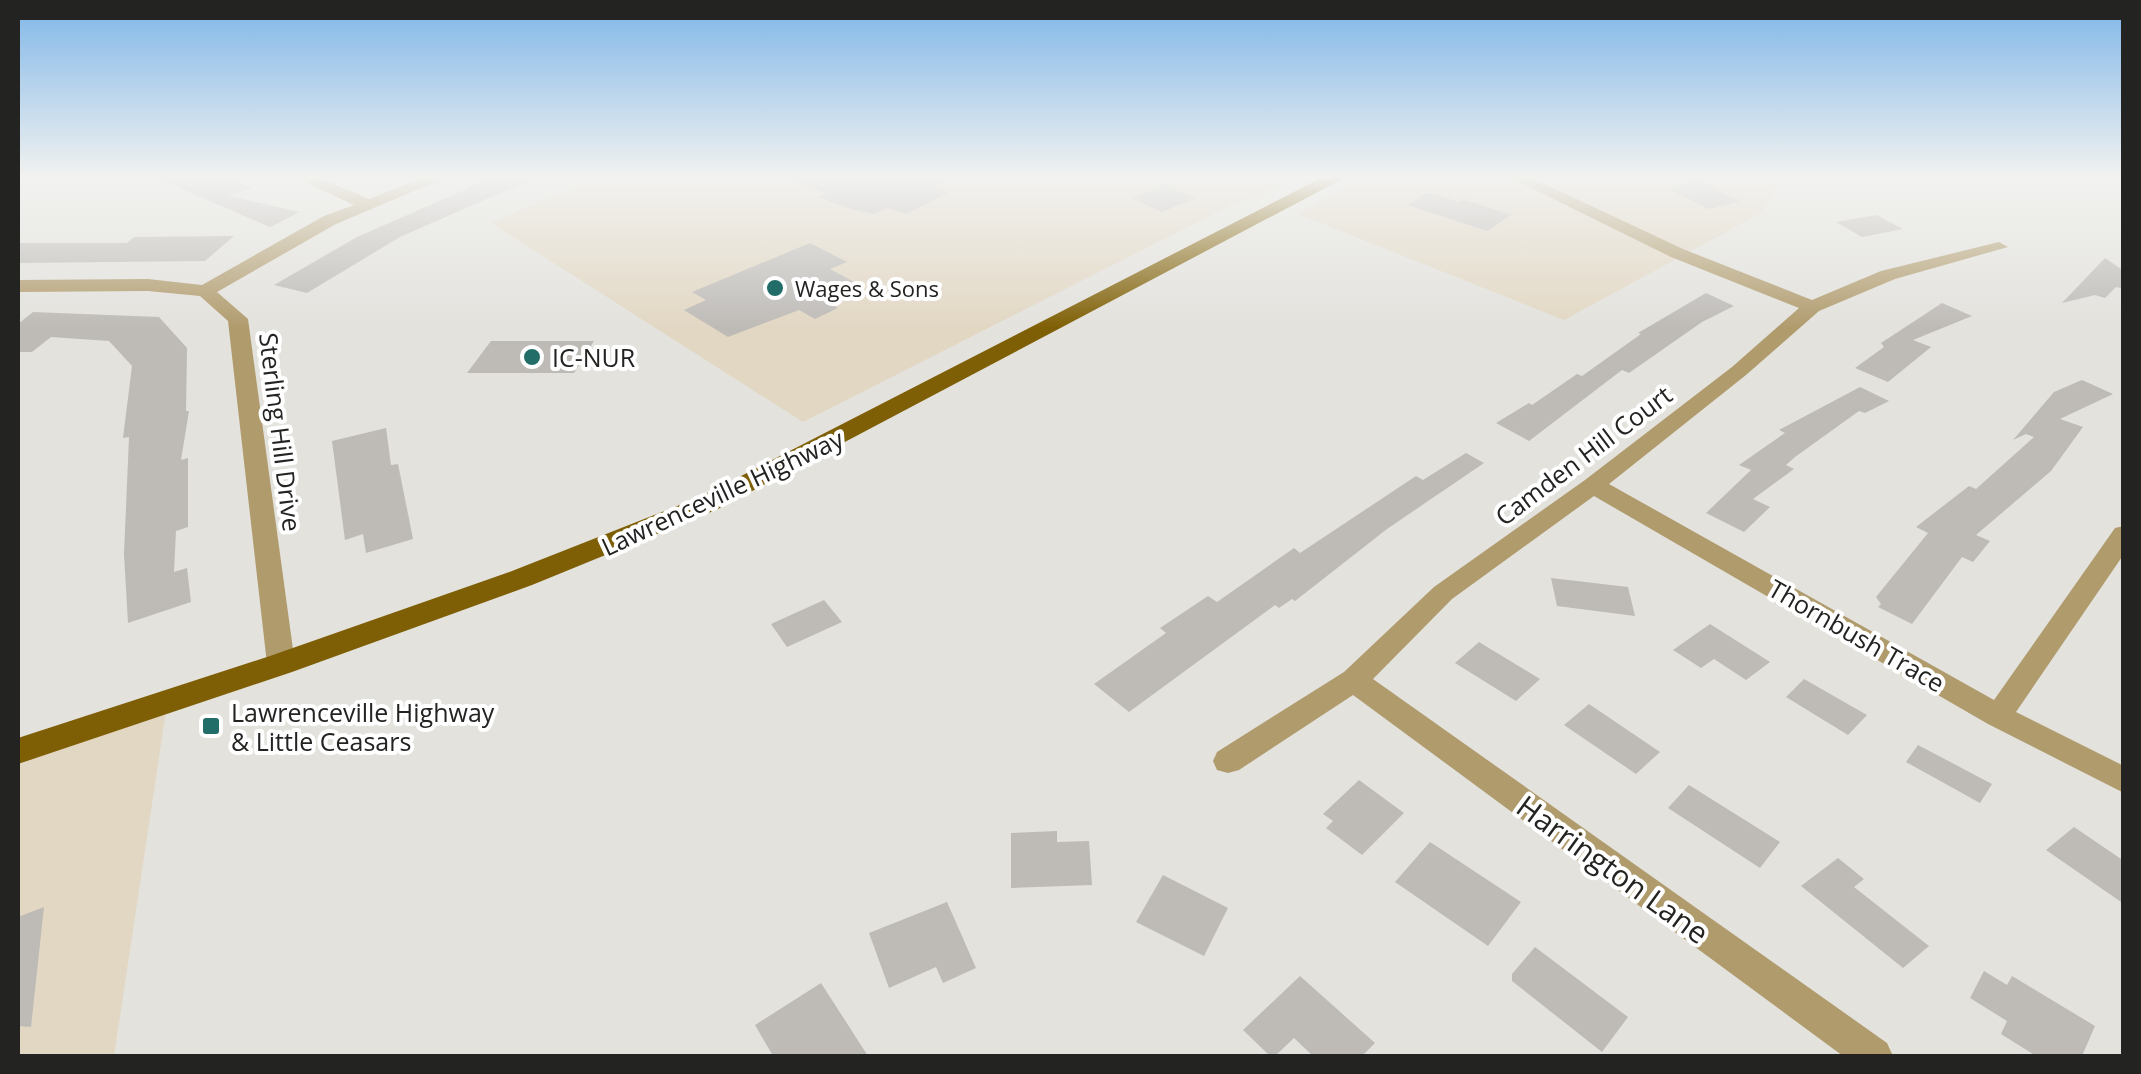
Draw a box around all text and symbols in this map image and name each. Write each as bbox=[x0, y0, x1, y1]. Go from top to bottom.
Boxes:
place label: Wages & Sons bbox=[795, 273, 939, 303]
marker: Wages & Sons bbox=[764, 277, 786, 299]
street label: Sterling Hill Drive bbox=[252, 331, 310, 533]
place label: IC-NUR bbox=[552, 340, 636, 374]
marker: IC-NUR bbox=[521, 346, 543, 368]
street label: Camden Hill Court bbox=[1488, 377, 1678, 533]
street label: Lawrenceville Highway bbox=[595, 421, 849, 563]
street label: Thornbush Trace bbox=[1763, 571, 1951, 699]
place label: Lawrenceville Highway & Little Ceasars bbox=[231, 695, 495, 758]
marker: Lawrenceville Highway & Little Ceasars bbox=[200, 715, 222, 737]
street label: Harrington Lane bbox=[1509, 785, 1717, 953]

